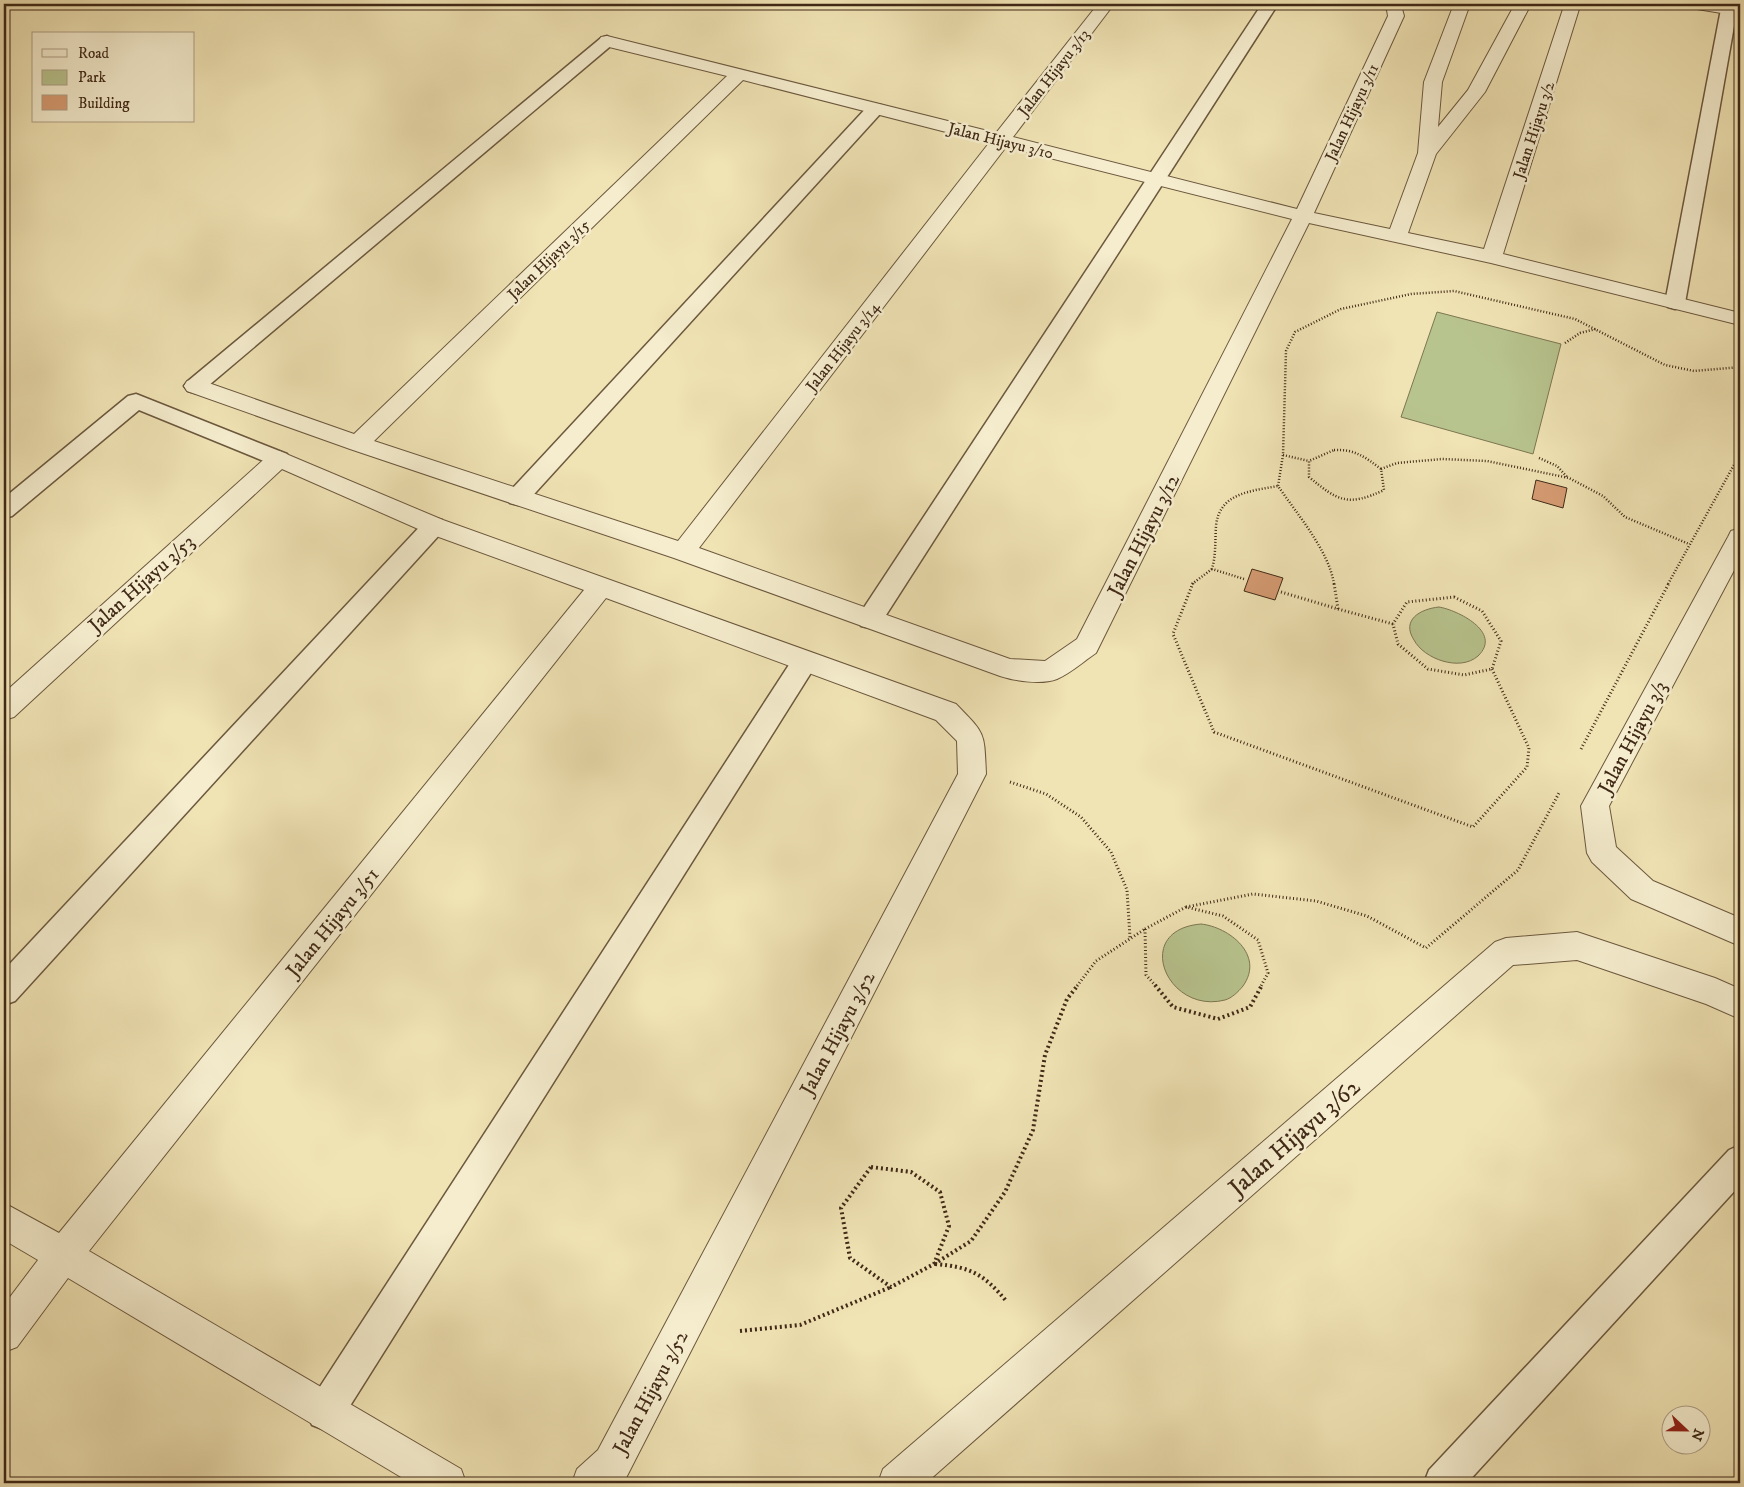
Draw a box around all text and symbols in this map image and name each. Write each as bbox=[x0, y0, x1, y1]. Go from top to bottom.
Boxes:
street label: Jalan Hijayu 3/13 bbox=[1012, 25, 1094, 122]
legend bbox=[32, 32, 195, 122]
text: Road bbox=[78, 44, 110, 63]
street label: Jalan Hijayu 3/11 bbox=[1320, 60, 1383, 166]
text: Park bbox=[78, 68, 107, 87]
street label: Jalan Hijayu 3/2 bbox=[1508, 79, 1559, 183]
text: Building bbox=[78, 94, 130, 113]
street label: Jalan Hijayu 3/10 bbox=[944, 118, 1056, 164]
street label: Jalan Hijayu 3/15 bbox=[502, 215, 594, 306]
street label: Jalan Hijayu 3/14 bbox=[800, 297, 885, 397]
street label: Jalan Hijayu 3/12 bbox=[1102, 470, 1186, 603]
street label: Jalan Hijayu 3/53 bbox=[82, 530, 200, 640]
street label: Jalan Hijayu 3/3 bbox=[1592, 677, 1674, 800]
street label: Jalan Hijayu 3/51 bbox=[280, 863, 385, 984]
street label: Jalan Hijayu 3/52 bbox=[794, 967, 881, 1102]
street label: Jalan Hijayu 3/62 bbox=[1221, 1072, 1367, 1204]
street label: Jalan Hijayu 3/52 bbox=[607, 1326, 694, 1461]
north arrow bbox=[1662, 1404, 1712, 1454]
text: N bbox=[1686, 1426, 1708, 1444]

